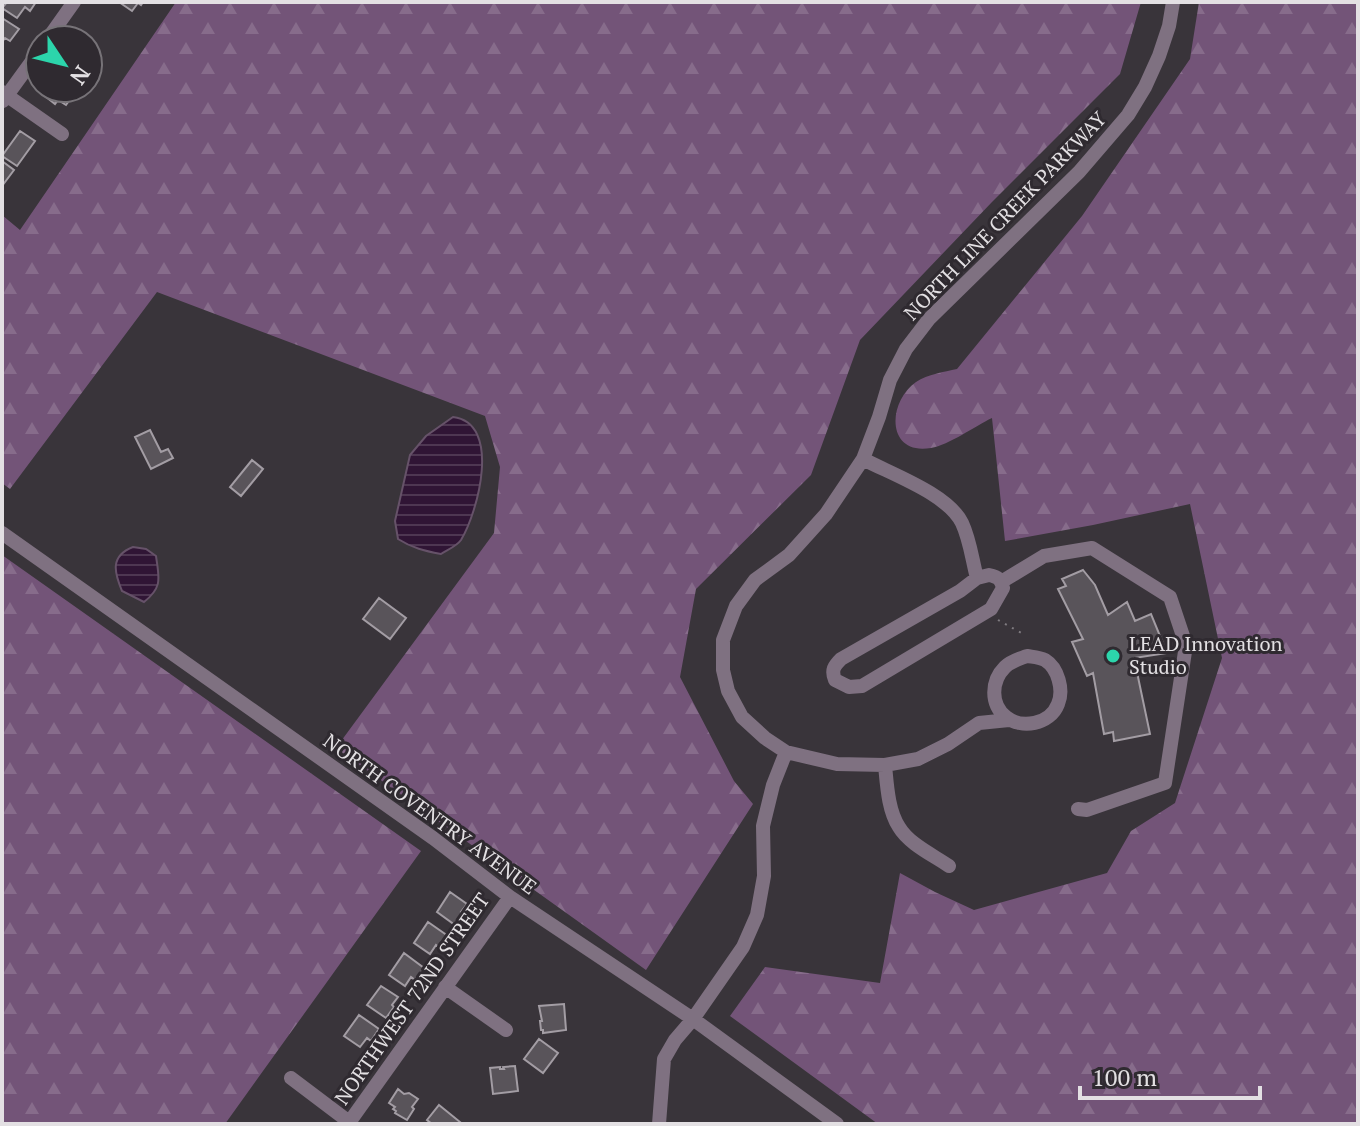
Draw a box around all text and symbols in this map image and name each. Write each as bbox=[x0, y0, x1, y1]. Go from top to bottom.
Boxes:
north arrow bbox=[24, 24, 104, 104]
text: N bbox=[64, 61, 97, 91]
street label: NORTH LINE CREEK PARKWAY bbox=[898, 105, 1112, 326]
place label: LEAD Innovation Studio bbox=[1129, 630, 1283, 680]
marker: LEAD Innovation Studio bbox=[1104, 647, 1122, 665]
street label: NORTH COVENTRY AVENUE bbox=[318, 727, 542, 900]
street label: NORTHWEST 72ND STREET bbox=[328, 887, 495, 1110]
scale bar bbox=[1080, 1050, 1260, 1100]
text: 100 m bbox=[1092, 1061, 1157, 1093]

